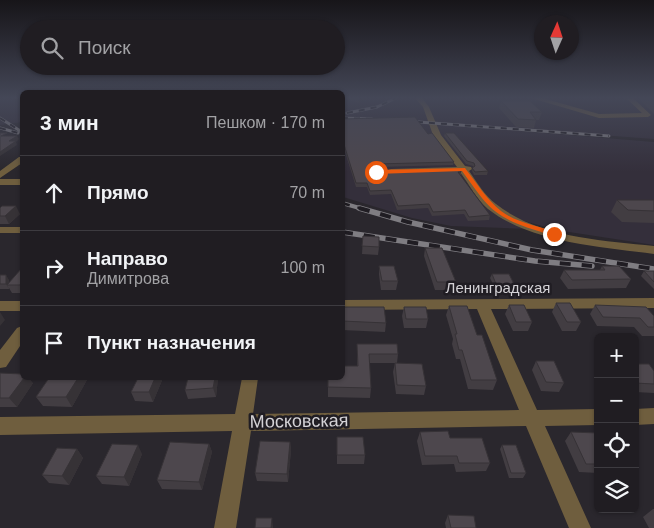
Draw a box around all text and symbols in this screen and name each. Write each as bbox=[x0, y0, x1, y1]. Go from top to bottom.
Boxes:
north arrow bbox=[534, 15, 579, 60]
search box bbox=[20, 20, 345, 75]
icon: search bbox=[38, 34, 66, 62]
text: Поиск bbox=[78, 37, 131, 58]
text: 3 мин bbox=[40, 111, 99, 134]
text: Пешком · 170 m bbox=[206, 114, 325, 131]
route start bbox=[365, 161, 388, 184]
icon: ahead bbox=[40, 179, 68, 207]
text: Прямо bbox=[87, 182, 149, 203]
text: 70 m bbox=[289, 184, 325, 201]
route end bbox=[543, 223, 566, 246]
text: Направо bbox=[87, 248, 168, 269]
icon: right bbox=[40, 254, 68, 282]
text: 100 m bbox=[281, 259, 325, 276]
text: Димитрова bbox=[87, 270, 169, 287]
street label: Ленинградская bbox=[446, 279, 550, 296]
icon: arrive bbox=[40, 329, 68, 357]
text: Пункт назначения bbox=[87, 332, 256, 353]
map controls bbox=[594, 333, 639, 513]
button: + bbox=[594, 333, 639, 378]
button: − bbox=[594, 378, 639, 423]
street label: Московская bbox=[249, 410, 349, 432]
button: locate bbox=[594, 423, 639, 468]
button: layers bbox=[594, 468, 639, 513]

